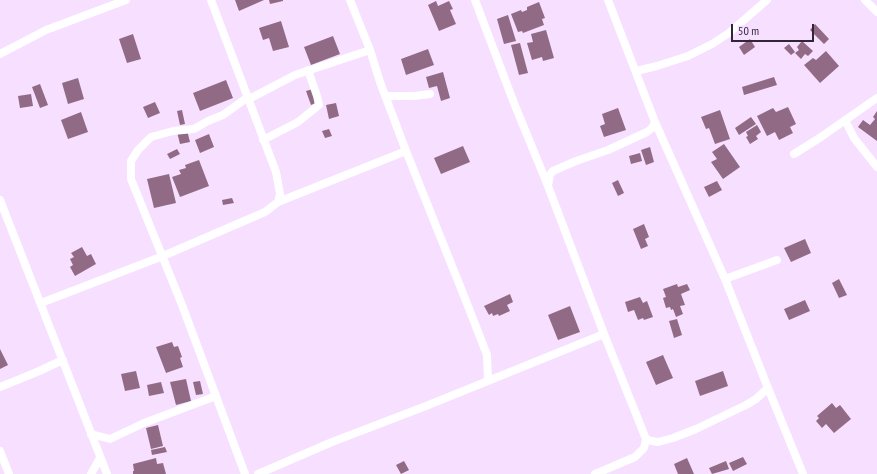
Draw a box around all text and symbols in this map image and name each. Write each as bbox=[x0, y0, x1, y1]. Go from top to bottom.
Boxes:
scale bar bbox=[733, 16, 816, 42]
text: 50 m bbox=[738, 23, 759, 38]

